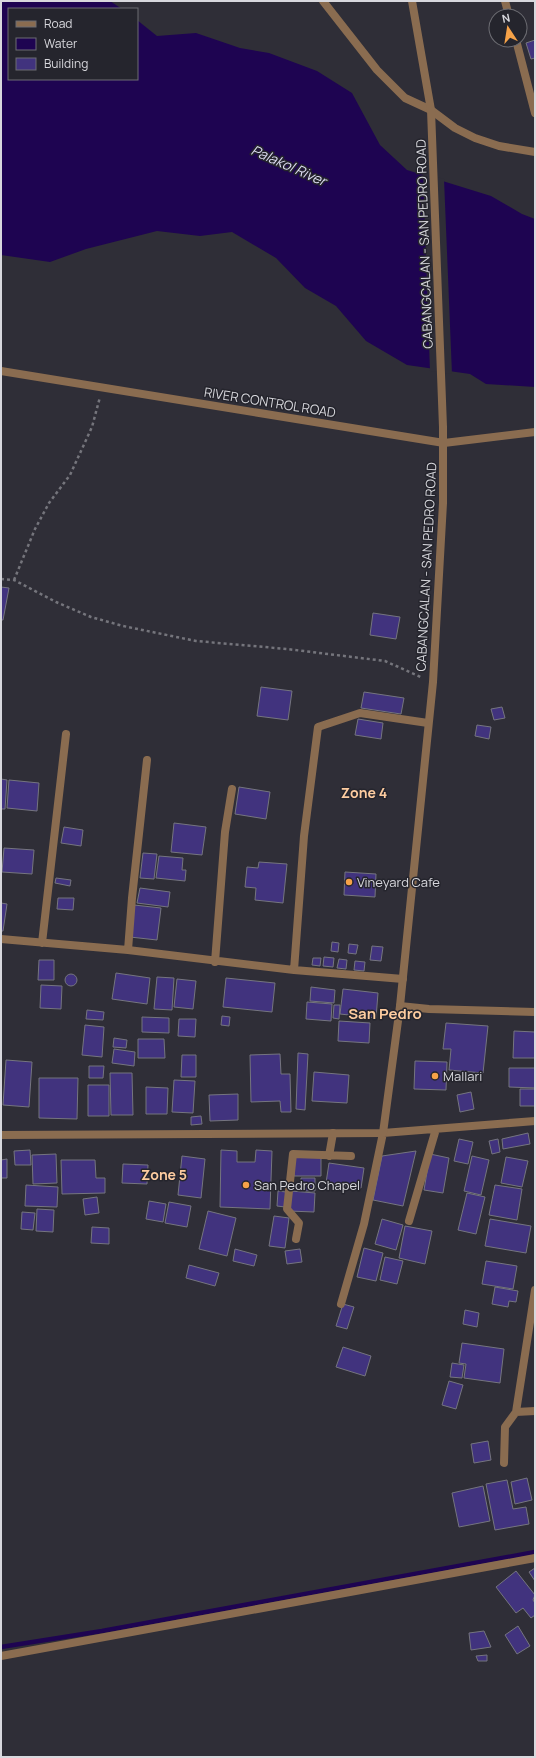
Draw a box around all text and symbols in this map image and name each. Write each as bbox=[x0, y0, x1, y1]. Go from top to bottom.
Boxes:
legend bbox=[8, 8, 138, 80]
north arrow bbox=[488, 8, 528, 48]
text: N bbox=[500, 10, 511, 26]
text: Road bbox=[44, 15, 72, 32]
text: Water bbox=[44, 35, 78, 52]
text: Building bbox=[44, 55, 88, 72]
street label: CABANGCALAN - SAN PEDRO ROAD bbox=[411, 139, 437, 349]
water label: Palakol River bbox=[248, 140, 331, 191]
street label: RIVER CONTROL ROAD bbox=[203, 383, 337, 421]
street label: CABANGCALAN - SAN PEDRO ROAD bbox=[412, 462, 440, 672]
district label: Zone 4 bbox=[341, 783, 387, 802]
place label: Vineyard Cafe bbox=[357, 873, 440, 891]
marker: Vineyard Cafe bbox=[344, 877, 354, 887]
district label: San Pedro bbox=[348, 1003, 422, 1024]
place label: Mallari bbox=[443, 1067, 482, 1085]
marker: Mallari bbox=[430, 1071, 440, 1081]
district label: Zone 5 bbox=[141, 1165, 187, 1184]
place label: San Pedro Chapel bbox=[254, 1176, 360, 1194]
marker: San Pedro Chapel bbox=[241, 1180, 251, 1190]

